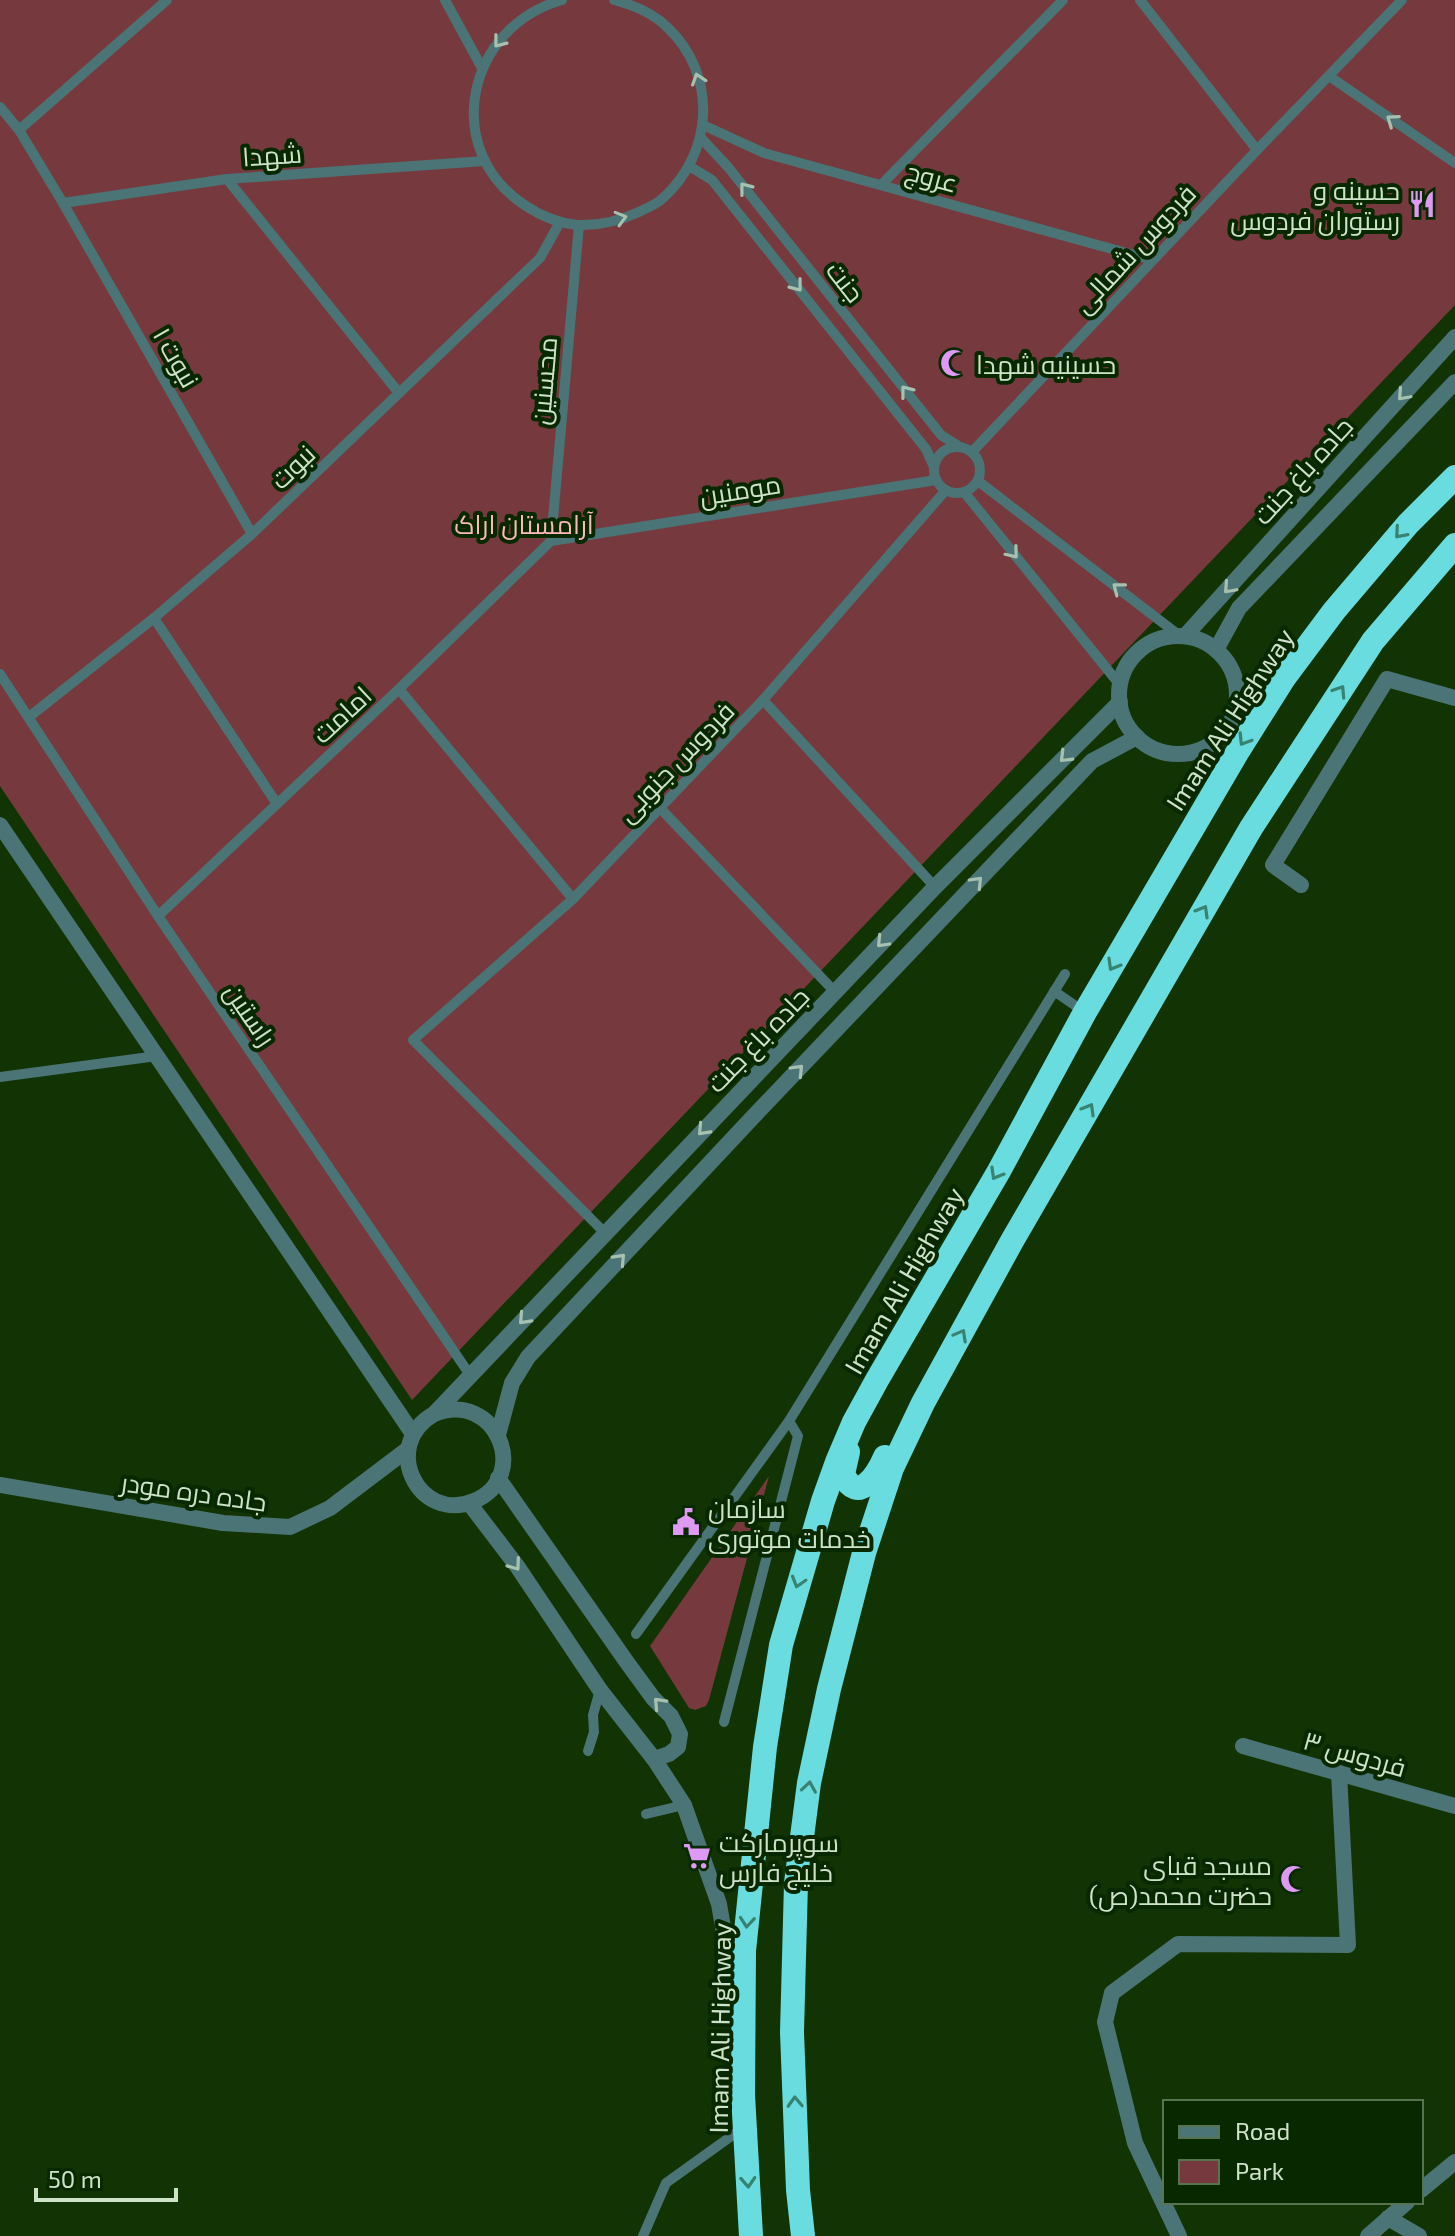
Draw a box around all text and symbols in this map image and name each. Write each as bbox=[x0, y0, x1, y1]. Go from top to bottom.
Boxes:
one-way arrow bbox=[494, 33, 508, 48]
one-way arrow bbox=[691, 73, 707, 87]
one-way arrow bbox=[1387, 115, 1401, 130]
street label: شهدا bbox=[241, 136, 303, 174]
street label: عروج bbox=[902, 154, 961, 201]
place label: حسینه و رستوران فردوس bbox=[1230, 174, 1400, 237]
street label: فردوس شمالی bbox=[1067, 177, 1203, 320]
one-way arrow bbox=[740, 182, 754, 197]
restaurant icon: حسینه و رستوران فردوس bbox=[1407, 189, 1437, 219]
one-way arrow bbox=[614, 211, 627, 227]
street label: جنت bbox=[820, 254, 872, 308]
one-way arrow bbox=[787, 277, 801, 292]
street label: نبوت ۱ bbox=[147, 322, 206, 393]
street label: محسنین bbox=[524, 336, 564, 426]
mosque icon: حسینیه شهدا bbox=[939, 348, 969, 378]
place label: حسینیه شهدا bbox=[976, 348, 1116, 381]
one-way arrow bbox=[902, 385, 916, 400]
one-way arrow bbox=[1398, 385, 1412, 400]
street label: جاده باغ جنت bbox=[1246, 410, 1360, 532]
street label: نبوت bbox=[263, 437, 322, 495]
street label: مومنین bbox=[697, 467, 783, 513]
park label: آرامستان اراک bbox=[454, 508, 594, 540]
one-way arrow bbox=[1395, 523, 1410, 538]
one-way arrow bbox=[1003, 544, 1018, 558]
one-way arrow bbox=[1223, 579, 1238, 593]
one-way arrow bbox=[1112, 583, 1127, 597]
street label: Imam Ali Highway bbox=[1159, 622, 1300, 816]
street label: امامت bbox=[305, 679, 377, 749]
one-way arrow bbox=[1331, 685, 1346, 699]
street label: فردوس جنوبی bbox=[610, 695, 741, 829]
one-way arrow bbox=[1239, 731, 1254, 746]
one-way arrow bbox=[1060, 748, 1074, 762]
one-way arrow bbox=[968, 877, 983, 891]
one-way arrow bbox=[1193, 906, 1209, 920]
one-way arrow bbox=[877, 933, 892, 947]
one-way arrow bbox=[1107, 956, 1123, 970]
street label: راستین bbox=[217, 977, 283, 1052]
street label: جاده باغ جنت bbox=[699, 980, 817, 1100]
one-way arrow bbox=[789, 1065, 803, 1079]
one-way arrow bbox=[1079, 1103, 1095, 1118]
one-way arrow bbox=[697, 1121, 712, 1135]
one-way arrow bbox=[990, 1166, 1006, 1180]
street label: Imam Ali Highway bbox=[837, 1181, 969, 1379]
one-way arrow bbox=[610, 1254, 624, 1269]
one-way arrow bbox=[520, 1310, 534, 1325]
one-way arrow bbox=[951, 1329, 967, 1344]
street label: جاده دره مودر bbox=[117, 1465, 269, 1518]
place label: سازمان خدمات موتوری bbox=[708, 1492, 871, 1554]
public building icon: سازمان خدمات موتوری bbox=[671, 1507, 701, 1537]
one-way arrow bbox=[505, 1557, 520, 1571]
one-way arrow bbox=[791, 1575, 807, 1589]
one-way arrow bbox=[653, 1698, 668, 1712]
street label: فردوس ۳ bbox=[1300, 1724, 1410, 1784]
one-way arrow bbox=[800, 1780, 817, 1794]
place label: سوپرمارکت خلیج فارس bbox=[719, 1826, 839, 1890]
supermarket icon: سوپرمارکت خلیج فارس bbox=[682, 1841, 712, 1871]
place label: مسجد قبای حضرت محمد‌(ص) bbox=[1089, 1849, 1272, 1912]
mosque icon: مسجد قبای حضرت محمد‌(ص) bbox=[1279, 1864, 1309, 1894]
one-way arrow bbox=[738, 1916, 755, 1929]
street label: Imam Ali Highway bbox=[702, 1922, 736, 2134]
one-way arrow bbox=[786, 2095, 803, 2108]
legend bbox=[1163, 2100, 1423, 2204]
text: Road bbox=[1235, 2116, 1290, 2145]
scale bar bbox=[36, 2152, 176, 2202]
text: Park bbox=[1235, 2156, 1284, 2185]
text: 50 m bbox=[48, 2164, 102, 2193]
one-way arrow bbox=[739, 2176, 756, 2189]

